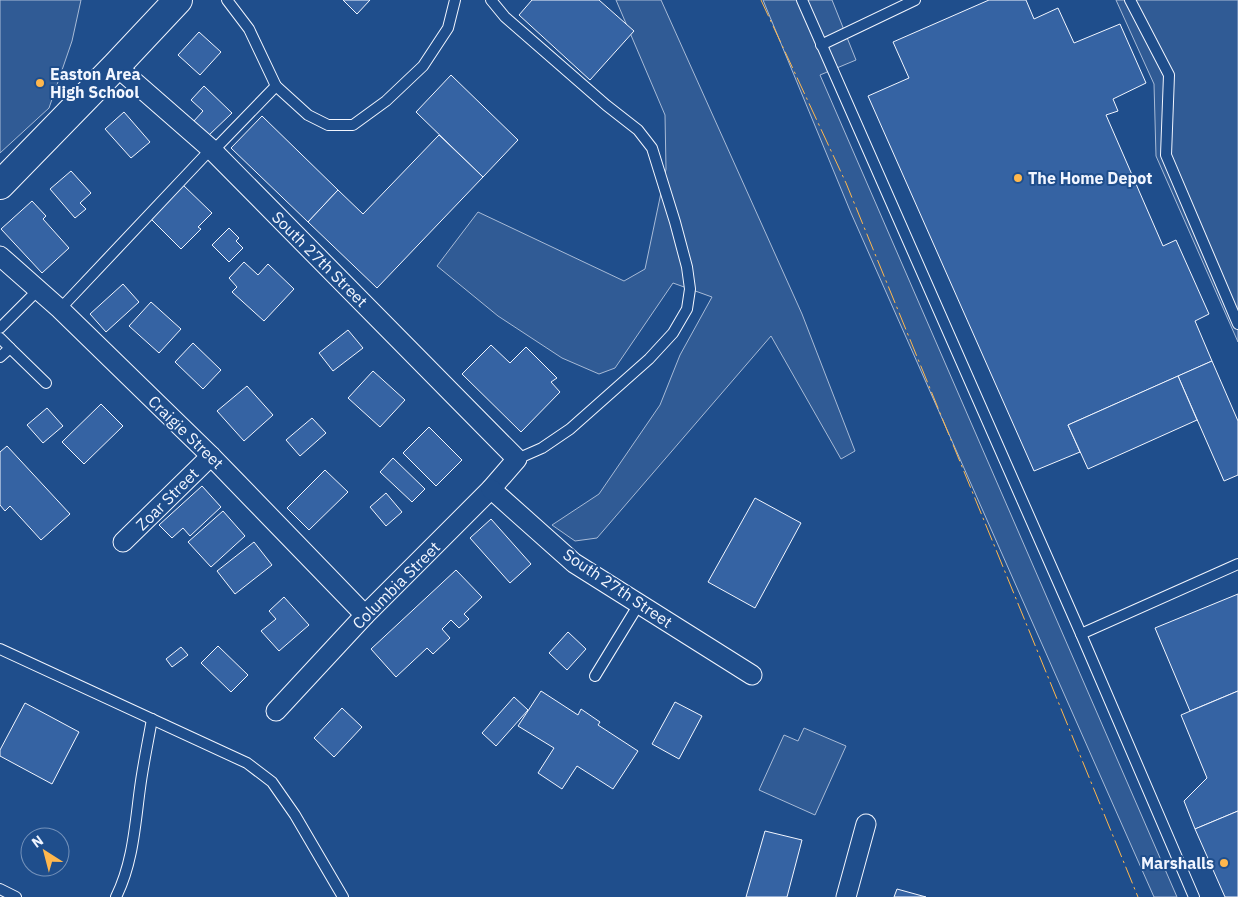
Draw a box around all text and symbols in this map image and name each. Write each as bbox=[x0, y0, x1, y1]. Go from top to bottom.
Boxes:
place label: Easton Area High School bbox=[50, 64, 141, 102]
marker: Easton Area High School bbox=[34, 77, 46, 89]
place label: The Home Depot bbox=[1028, 168, 1152, 188]
marker: The Home Depot bbox=[1012, 172, 1024, 184]
street label: South 27th Street bbox=[268, 207, 372, 311]
street label: Craigie Street bbox=[144, 391, 228, 473]
street label: Zoar Street bbox=[132, 464, 202, 534]
street label: Columbia Street bbox=[348, 537, 444, 633]
street label: South 27th Street bbox=[560, 544, 676, 632]
north arrow bbox=[20, 827, 70, 877]
text: N bbox=[28, 831, 47, 852]
place label: Marshalls bbox=[1141, 853, 1214, 873]
marker: Marshalls bbox=[1218, 857, 1230, 869]

